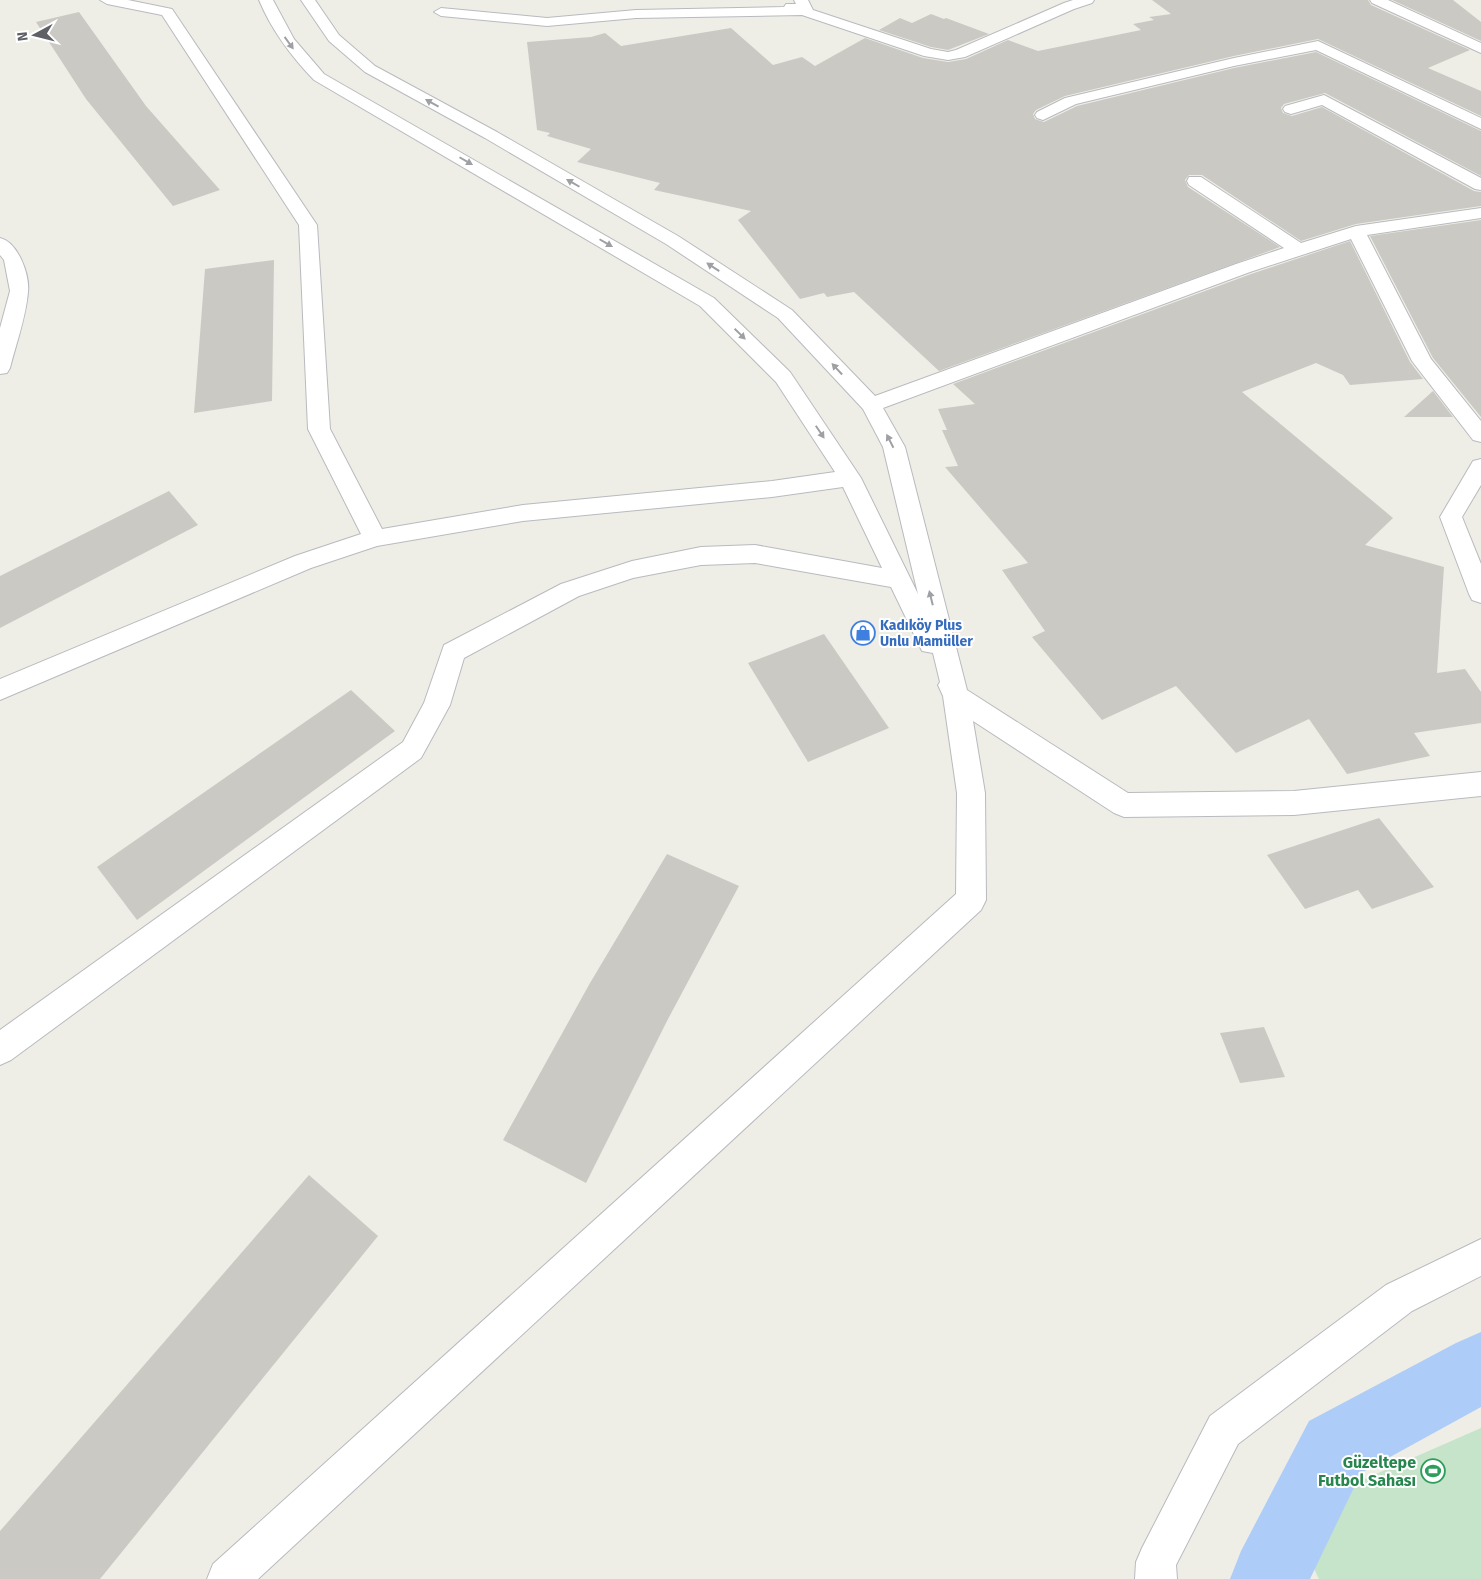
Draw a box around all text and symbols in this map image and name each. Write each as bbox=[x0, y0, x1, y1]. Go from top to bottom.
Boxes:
north arrow bbox=[10, 10, 60, 60]
text: N bbox=[14, 31, 32, 42]
one-way arrow bbox=[284, 36, 294, 49]
one-way arrow bbox=[425, 99, 440, 107]
one-way arrow bbox=[459, 157, 472, 166]
one-way arrow bbox=[567, 179, 580, 188]
one-way arrow bbox=[600, 239, 613, 248]
one-way arrow bbox=[706, 262, 719, 272]
one-way arrow bbox=[733, 328, 745, 340]
one-way arrow bbox=[831, 364, 843, 376]
one-way arrow bbox=[815, 425, 825, 439]
one-way arrow bbox=[886, 434, 894, 448]
one-way arrow bbox=[927, 590, 935, 605]
place label: Kadıköy Plus Unlu Mamüller bbox=[880, 617, 973, 650]
shop icon: Kadıköy Plus Unlu Mamüller bbox=[850, 620, 876, 646]
place label: Güzeltepe Futbol Sahası bbox=[1318, 1453, 1416, 1490]
sports icon: Güzeltepe Futbol Sahası bbox=[1420, 1458, 1446, 1484]

